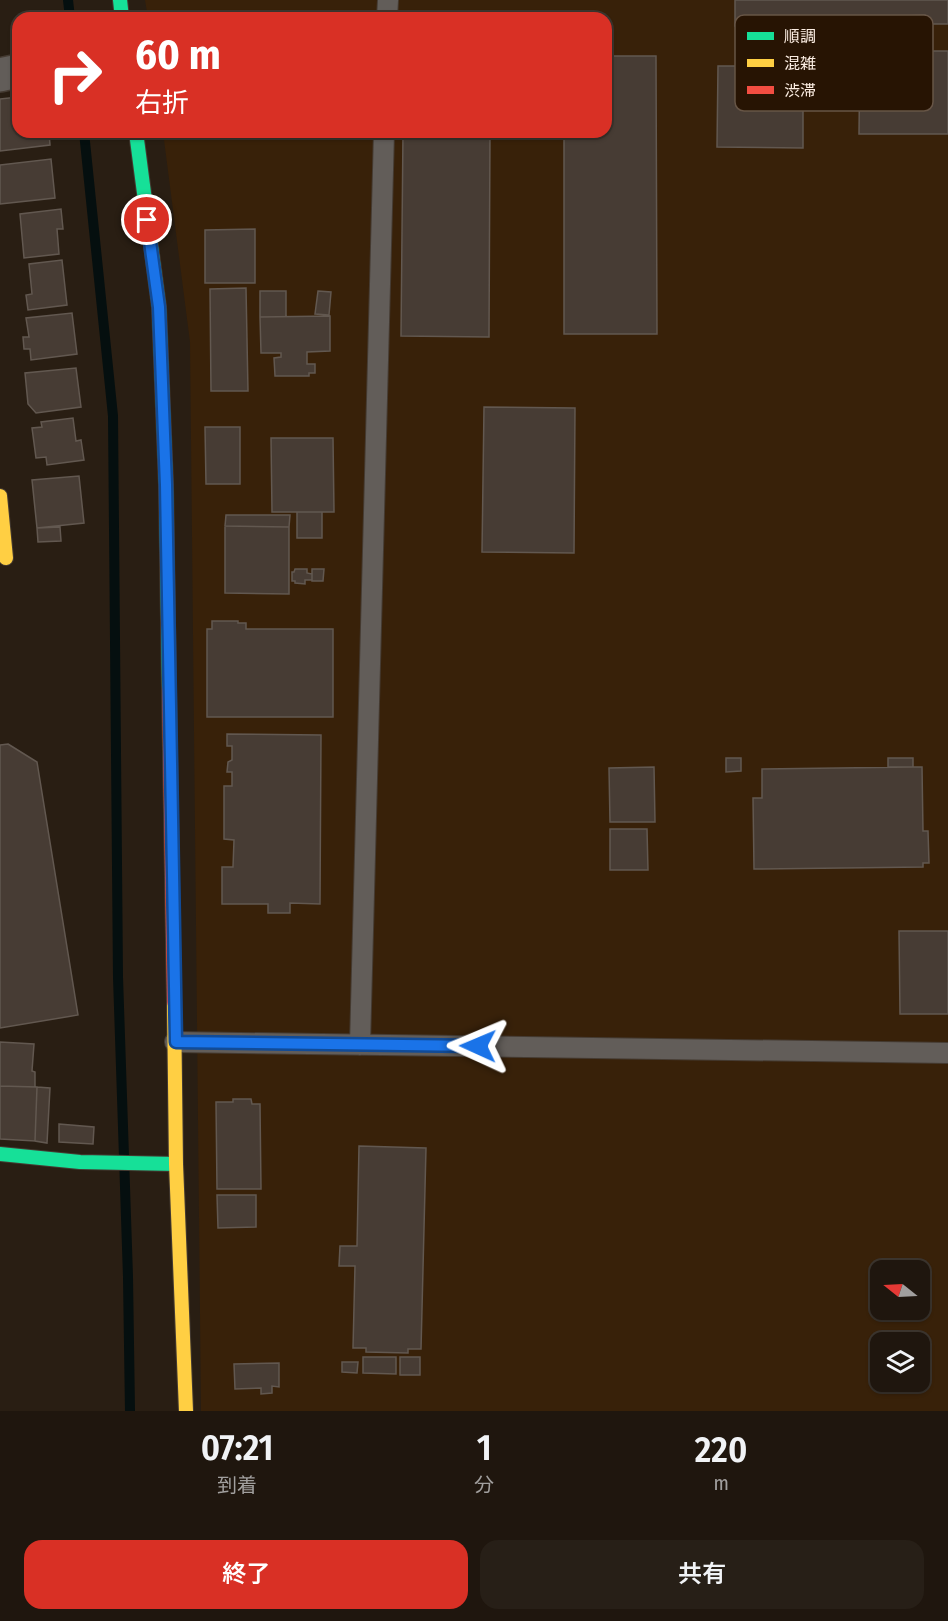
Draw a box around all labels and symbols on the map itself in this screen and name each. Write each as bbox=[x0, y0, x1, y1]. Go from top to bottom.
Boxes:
legend bbox=[735, 15, 933, 111]
text: 順調 bbox=[784, 27, 816, 46]
text: 混雑 bbox=[784, 54, 816, 73]
text: 渋滞 bbox=[784, 81, 816, 100]
pin bbox=[121, 194, 172, 245]
position arrow bbox=[446, 1014, 510, 1078]
north arrow bbox=[870, 1260, 930, 1320]

